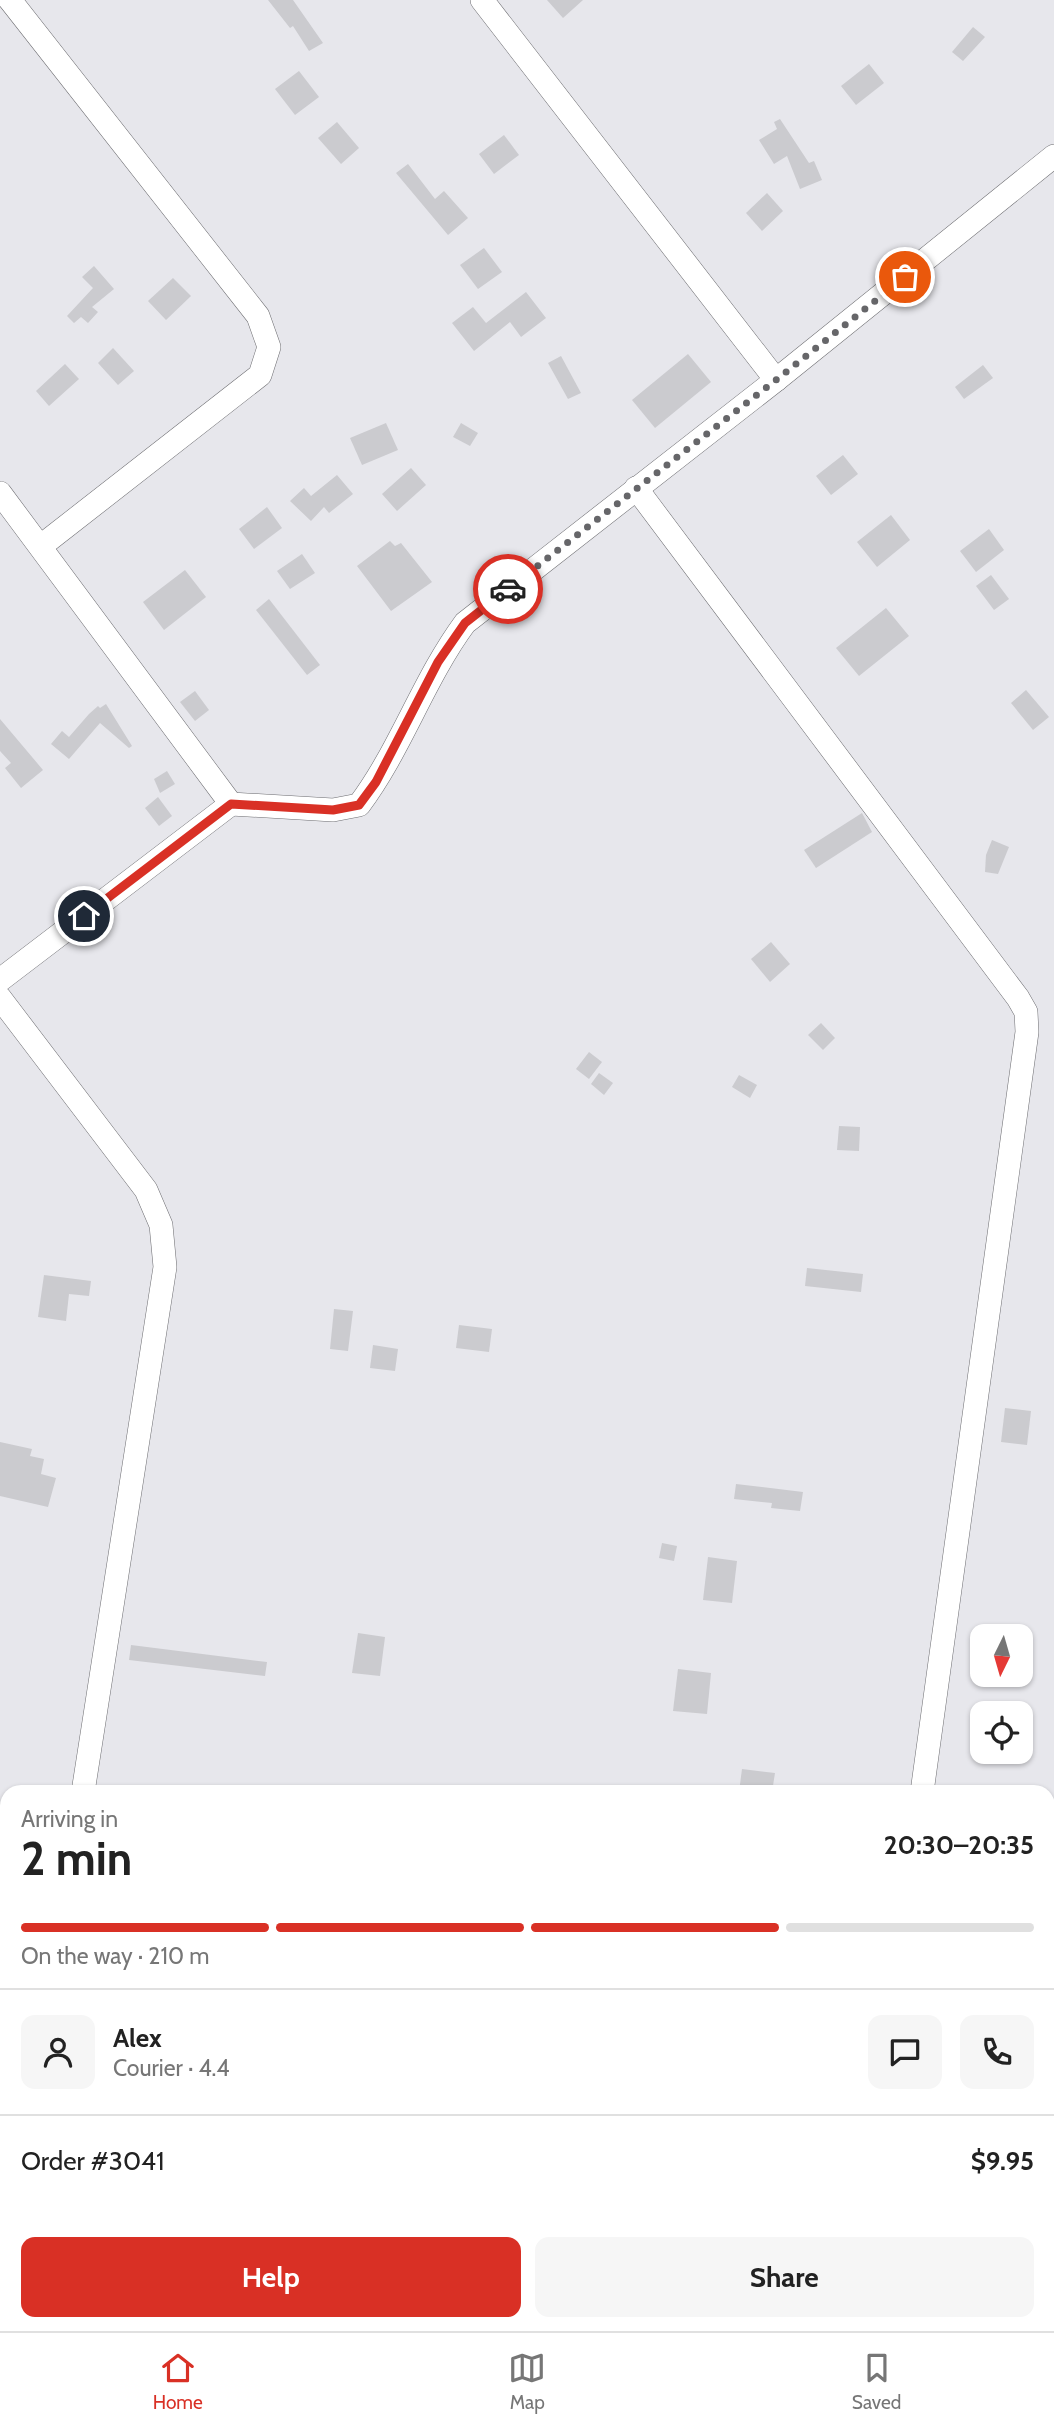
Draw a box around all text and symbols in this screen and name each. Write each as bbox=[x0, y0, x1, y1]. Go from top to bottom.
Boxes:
pin bbox=[875, 247, 935, 307]
icon: bag bbox=[886, 258, 924, 296]
courier bbox=[473, 554, 543, 624]
icon: car bbox=[489, 570, 527, 608]
pin bbox=[54, 886, 114, 946]
icon: home bbox=[65, 897, 103, 935]
north arrow bbox=[970, 1624, 1032, 1687]
map controls bbox=[970, 1624, 1033, 1764]
button: locate bbox=[970, 1701, 1033, 1764]
text: Arriving in bbox=[21, 1805, 118, 1833]
text: 20:30–20:35 bbox=[884, 1829, 1034, 1861]
text: 2 min bbox=[21, 1831, 132, 1887]
text: On the way · 210 m bbox=[21, 1942, 209, 1970]
button: person bbox=[21, 2015, 95, 2089]
button: chat bbox=[868, 2015, 942, 2089]
button: phone bbox=[960, 2015, 1034, 2089]
text: Alex bbox=[113, 2022, 162, 2054]
text: Courier · 4.4 bbox=[113, 2054, 230, 2082]
text: Order #3041 bbox=[21, 2145, 165, 2177]
text: $9.95 bbox=[971, 2145, 1034, 2177]
button: Help bbox=[21, 2237, 521, 2317]
button: Share bbox=[535, 2237, 1034, 2317]
tab: Home bbox=[153, 2349, 203, 2414]
tab: Map bbox=[508, 2349, 546, 2414]
tab: Saved bbox=[852, 2349, 901, 2414]

